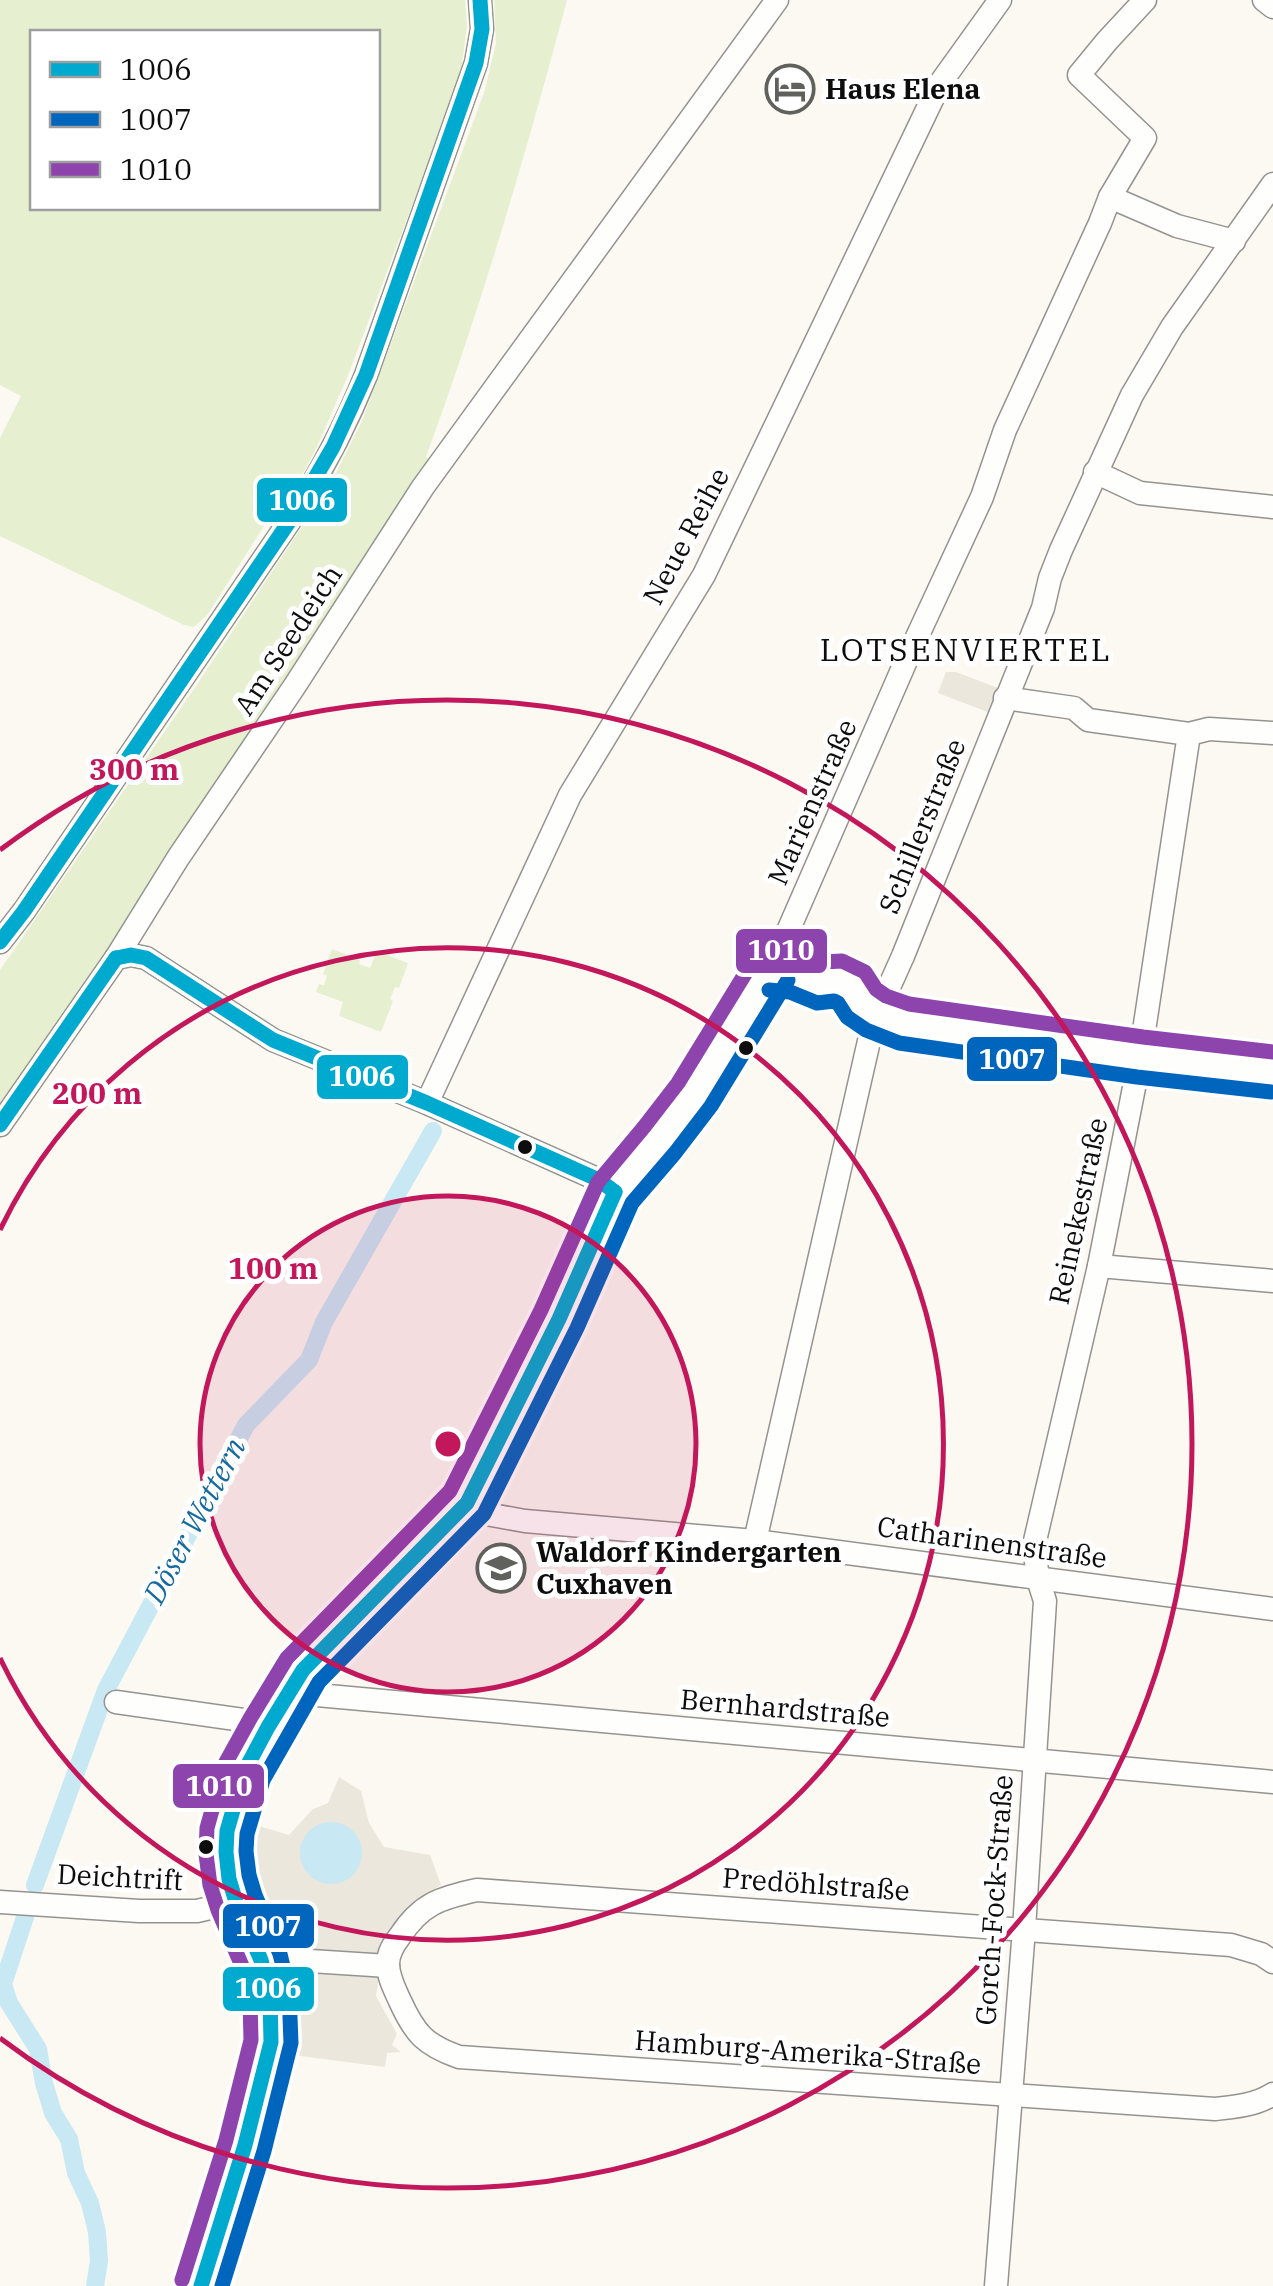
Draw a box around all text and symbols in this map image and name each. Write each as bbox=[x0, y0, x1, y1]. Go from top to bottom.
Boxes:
legend bbox=[30, 30, 380, 210]
text: 1006 bbox=[120, 49, 192, 88]
hotel icon: Haus Elena bbox=[764, 63, 816, 115]
place label: Haus Elena bbox=[825, 70, 981, 107]
text: 1007 bbox=[120, 99, 192, 138]
text: 1010 bbox=[120, 149, 192, 188]
street label: Neue Reihe bbox=[634, 461, 737, 611]
line badge: 1006 bbox=[255, 476, 349, 524]
text: 1006 bbox=[268, 481, 336, 518]
street label: Am Seedeich bbox=[225, 558, 350, 722]
district label: LOTSENVIERTEL bbox=[820, 628, 1112, 670]
street label: Marienstraße bbox=[758, 713, 865, 891]
street label: Schillerstraße bbox=[870, 733, 973, 919]
text: 300 m bbox=[89, 749, 179, 788]
line badge: 1010 bbox=[734, 927, 829, 975]
text: 1010 bbox=[747, 931, 815, 968]
line badge: 1007 bbox=[965, 1035, 1059, 1083]
unlabelled marker bbox=[736, 1038, 756, 1058]
text: 1007 bbox=[978, 1040, 1046, 1077]
line badge: 1006 bbox=[315, 1053, 410, 1101]
text: 1006 bbox=[328, 1057, 396, 1094]
text: 200 m bbox=[52, 1073, 142, 1112]
street label: Reinekestraße bbox=[1040, 1114, 1115, 1308]
unlabelled marker bbox=[515, 1137, 535, 1157]
text: 100 m bbox=[228, 1248, 318, 1287]
centre of rings bbox=[430, 1426, 466, 1462]
water label: Döser Wettern bbox=[133, 1431, 254, 1611]
street label: Catharinenstraße bbox=[875, 1507, 1109, 1576]
place label: Waldorf Kindergarten Cuxhaven bbox=[536, 1533, 842, 1602]
school or university icon: Waldorf Kindergarten Cuxhaven bbox=[475, 1542, 527, 1594]
street label: Bernhardstraße bbox=[679, 1680, 891, 1735]
line badge: 1010 bbox=[171, 1762, 266, 1810]
text: 1010 bbox=[185, 1767, 253, 1804]
street label: Gorch-Fock-Straße bbox=[966, 1773, 1021, 2026]
unlabelled marker bbox=[196, 1837, 216, 1857]
street label: Deichtrift bbox=[56, 1855, 184, 1898]
street label: Predöhlstraße bbox=[721, 1859, 911, 1908]
line badge: 1007 bbox=[221, 1902, 316, 1950]
text: 1007 bbox=[234, 1907, 302, 1944]
line badge: 1006 bbox=[221, 1965, 316, 2013]
text: 1006 bbox=[234, 1969, 302, 2006]
street label: Hamburg-Amerika-Straße bbox=[634, 2021, 983, 2082]

